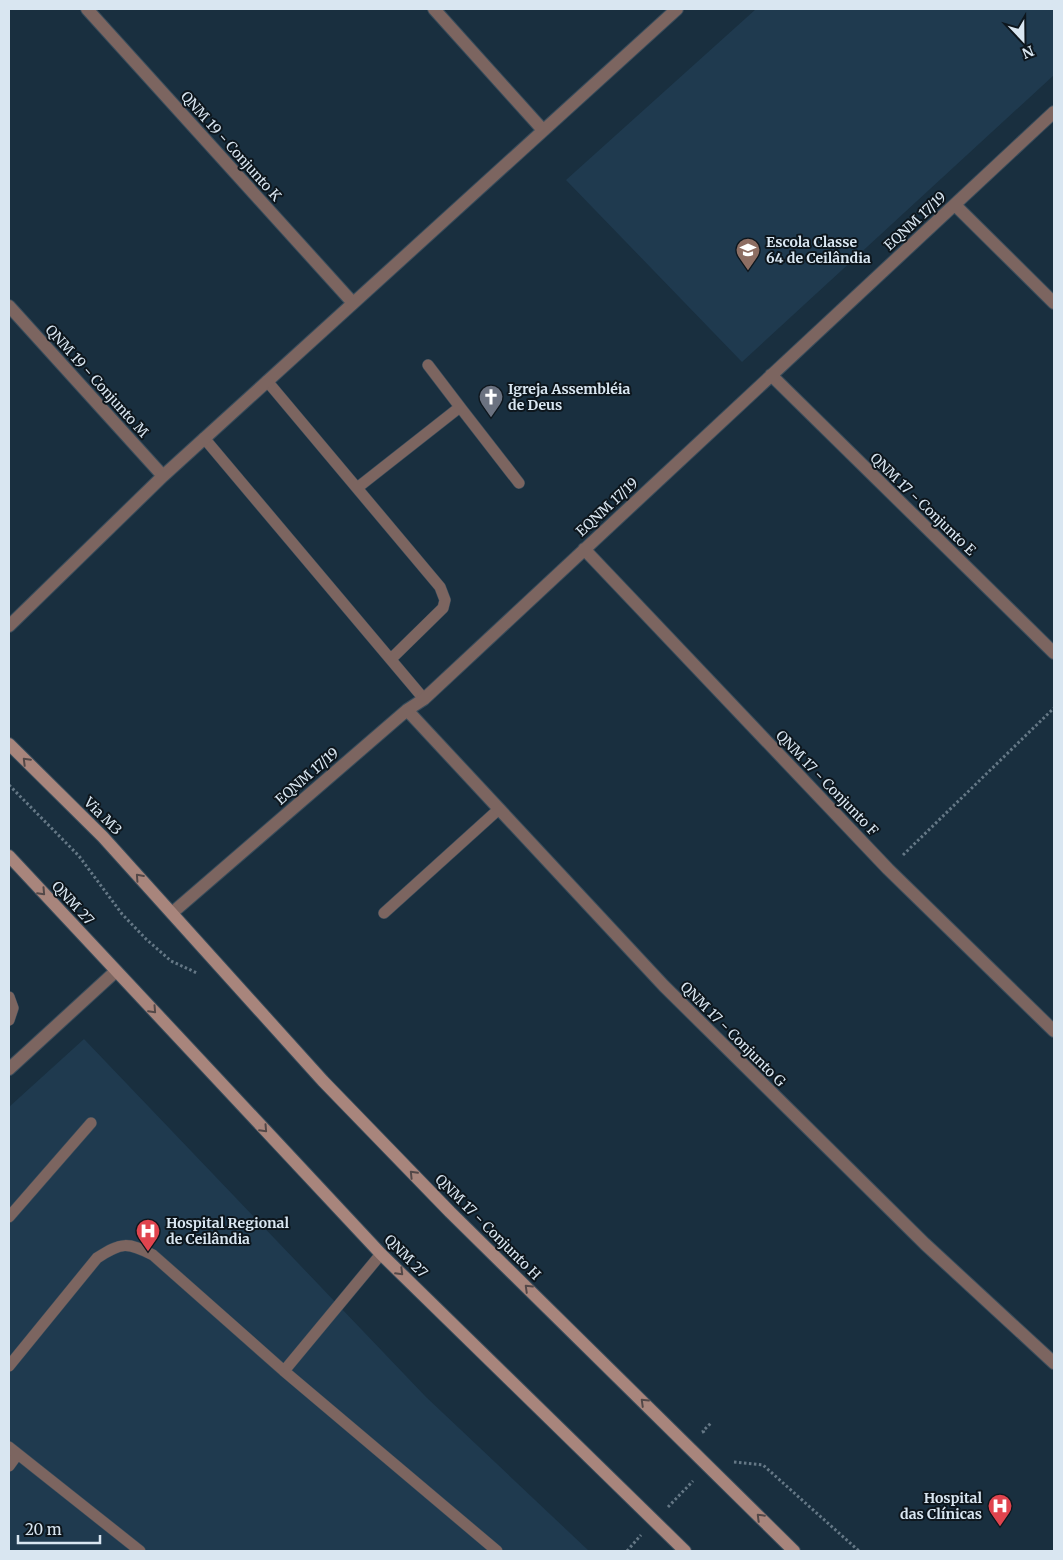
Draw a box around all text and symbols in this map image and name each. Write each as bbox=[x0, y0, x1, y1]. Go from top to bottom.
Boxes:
north arrow bbox=[998, 15, 1048, 65]
text: N bbox=[1019, 42, 1036, 62]
street label: QNM 19 - Conjunto K bbox=[177, 87, 286, 205]
street label: EQNM 17/19 bbox=[880, 188, 950, 254]
place label: Escola Classe 64 de Ceilândia bbox=[766, 233, 871, 267]
school or university icon: Escola Classe 64 de Ceilândia bbox=[735, 237, 761, 271]
street label: QNM 19 - Conjunto M bbox=[42, 321, 152, 441]
place label: Igreja Assembléia de Deus bbox=[508, 380, 630, 414]
church icon: Igreja Assembléia de Deus bbox=[478, 384, 504, 418]
street label: QNM 17 - Conjunto E bbox=[866, 449, 980, 559]
street label: EQNM 17/19 bbox=[572, 474, 642, 540]
street label: QNM 17 - Conjunto F bbox=[772, 727, 882, 840]
street label: EQNM 17/19 bbox=[272, 744, 342, 808]
one-way arrow bbox=[23, 757, 32, 766]
street label: Via M3 bbox=[80, 793, 126, 839]
one-way arrow bbox=[136, 873, 145, 882]
street label: QNM 27 bbox=[48, 877, 98, 929]
one-way arrow bbox=[36, 886, 45, 895]
street label: QNM 17 - Conjunto G bbox=[677, 978, 789, 1090]
one-way arrow bbox=[147, 1005, 156, 1014]
one-way arrow bbox=[258, 1123, 267, 1132]
street label: QNM 17 - Conjunto H bbox=[431, 1170, 545, 1284]
one-way arrow bbox=[410, 1171, 419, 1180]
place label: Hospital Regional de Ceilândia bbox=[166, 1214, 289, 1248]
hospital icon: Hospital Regional de Ceilândia bbox=[135, 1218, 161, 1252]
street label: QNM 27 bbox=[381, 1231, 431, 1281]
one-way arrow bbox=[394, 1266, 403, 1275]
one-way arrow bbox=[525, 1285, 534, 1294]
one-way arrow bbox=[641, 1399, 650, 1408]
place label: Hospital das Clínicas bbox=[900, 1489, 982, 1523]
hospital icon: Hospital das Clínicas bbox=[987, 1493, 1013, 1527]
scale bar bbox=[18, 1512, 100, 1544]
one-way arrow bbox=[756, 1514, 765, 1523]
text: 20 m bbox=[25, 1520, 62, 1539]

